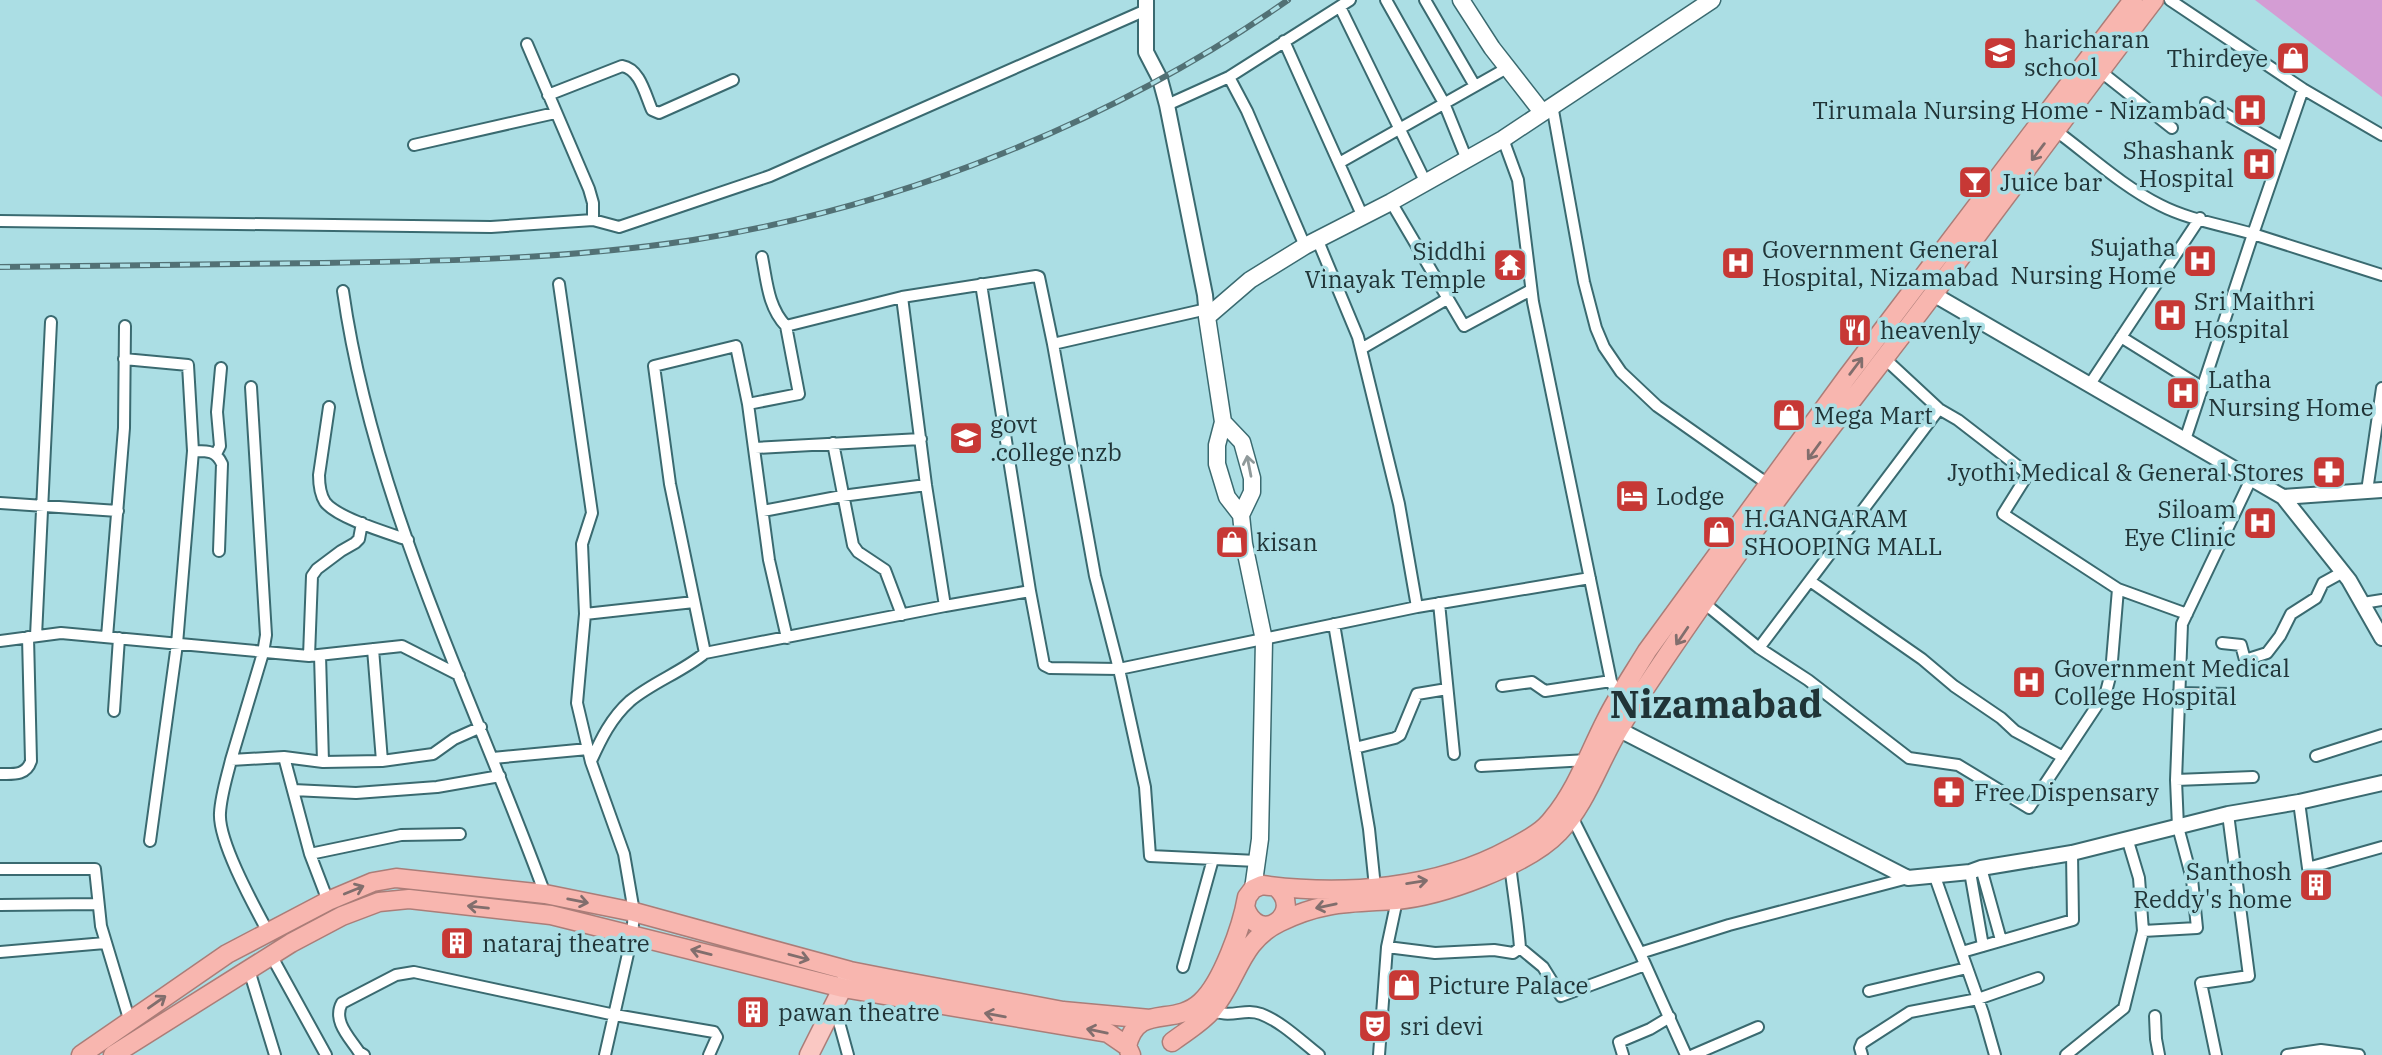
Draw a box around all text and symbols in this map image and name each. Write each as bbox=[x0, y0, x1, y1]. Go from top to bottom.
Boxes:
place label: haricharan school bbox=[2024, 23, 2150, 83]
school or university icon: haricharan school bbox=[1981, 34, 2019, 72]
shop icon: Thirdeye bbox=[2274, 39, 2312, 77]
place label: Thirdeye bbox=[2166, 42, 2268, 74]
hospital icon: Tirumala Nursing Home - Nizambad bbox=[2231, 91, 2269, 129]
place label: Tirumala Nursing Home - Nizambad bbox=[1812, 94, 2226, 126]
place label: Shashank Hospital bbox=[2123, 134, 2234, 194]
one-way arrow bbox=[2031, 142, 2046, 160]
hospital icon: Shashank Hospital bbox=[2240, 145, 2278, 183]
bar icon: Juice bar bbox=[1956, 163, 1994, 201]
place label: Juice bar bbox=[2000, 166, 2103, 198]
place label: Sujatha Nursing Home bbox=[2010, 231, 2176, 291]
place label: Government General Hospital, Nizamabad bbox=[1762, 233, 1999, 293]
place label: Siddhi Vinayak Temple bbox=[1305, 235, 1486, 295]
hospital icon: Sujatha Nursing Home bbox=[2181, 242, 2219, 280]
hospital icon: Government General Hospital, Nizamabad bbox=[1719, 244, 1757, 282]
temple icon: Siddhi Vinayak Temple bbox=[1491, 246, 1529, 284]
place label: Sri Maithri Hospital bbox=[2194, 285, 2315, 345]
hospital icon: Sri Maithri Hospital bbox=[2151, 296, 2189, 334]
restaurant icon: heavenly bbox=[1836, 311, 1874, 349]
place label: heavenly bbox=[1880, 314, 1982, 346]
one-way arrow bbox=[1849, 357, 1863, 376]
place label: Latha Nursing Home bbox=[2208, 363, 2374, 423]
hospital icon: Latha Nursing Home bbox=[2164, 374, 2202, 412]
shop icon: Mega Mart bbox=[1770, 396, 1808, 434]
place label: Mega Mart bbox=[1814, 399, 1933, 431]
place label: govt .college nzb bbox=[990, 408, 1122, 468]
school or university icon: govt .college nzb bbox=[947, 419, 985, 457]
one-way arrow bbox=[1806, 441, 1821, 460]
pharmacy icon: Jyothi Medical & General Stores bbox=[2310, 453, 2348, 491]
one-way arrow bbox=[1242, 455, 1256, 478]
place label: Jyothi Medical & General Stores bbox=[1947, 456, 2304, 488]
hotel icon: Lodge bbox=[1613, 477, 1651, 515]
place label: Lodge bbox=[1656, 480, 1724, 512]
place label: Siloam Eye Clinic bbox=[2124, 493, 2236, 553]
place label: H.GANGARAM SHOOPING MALL bbox=[1744, 502, 1942, 562]
hospital icon: Siloam Eye Clinic bbox=[2241, 504, 2279, 542]
shop icon: H.GANGARAM SHOOPING MALL bbox=[1700, 513, 1738, 551]
shop icon: kisan bbox=[1213, 523, 1251, 561]
place label: kisan bbox=[1256, 526, 1318, 558]
one-way arrow bbox=[1674, 626, 1689, 645]
place label: Government Medical College Hospital bbox=[2054, 652, 2290, 712]
hospital icon: Government Medical College Hospital bbox=[2010, 663, 2048, 701]
district label: Nizamabad bbox=[1610, 679, 1822, 728]
pharmacy icon: Free Dispensary bbox=[1930, 773, 1968, 811]
place label: Free Dispensary bbox=[1974, 776, 2159, 808]
place label: Santhosh Reddy's home bbox=[2133, 855, 2292, 915]
building icon: Santhosh Reddy's home bbox=[2297, 866, 2335, 904]
one-way arrow bbox=[1405, 875, 1428, 888]
one-way arrow bbox=[343, 882, 365, 895]
one-way arrow bbox=[566, 894, 589, 908]
one-way arrow bbox=[1315, 899, 1338, 913]
one-way arrow bbox=[467, 900, 490, 913]
building icon: nataraj theatre bbox=[438, 924, 476, 962]
place label: nataraj theatre bbox=[482, 927, 650, 959]
one-way arrow bbox=[690, 945, 713, 959]
one-way arrow bbox=[788, 951, 810, 964]
shop icon: Picture Palace bbox=[1385, 966, 1423, 1004]
place label: Picture Palace bbox=[1428, 969, 1588, 1001]
building icon: pawan theatre bbox=[734, 993, 772, 1031]
one-way arrow bbox=[147, 995, 166, 1009]
place label: pawan theatre bbox=[778, 996, 940, 1028]
theatre icon: sri devi bbox=[1356, 1007, 1394, 1045]
one-way arrow bbox=[984, 1008, 1007, 1021]
place label: sri devi bbox=[1400, 1010, 1483, 1042]
one-way arrow bbox=[1086, 1023, 1109, 1037]

